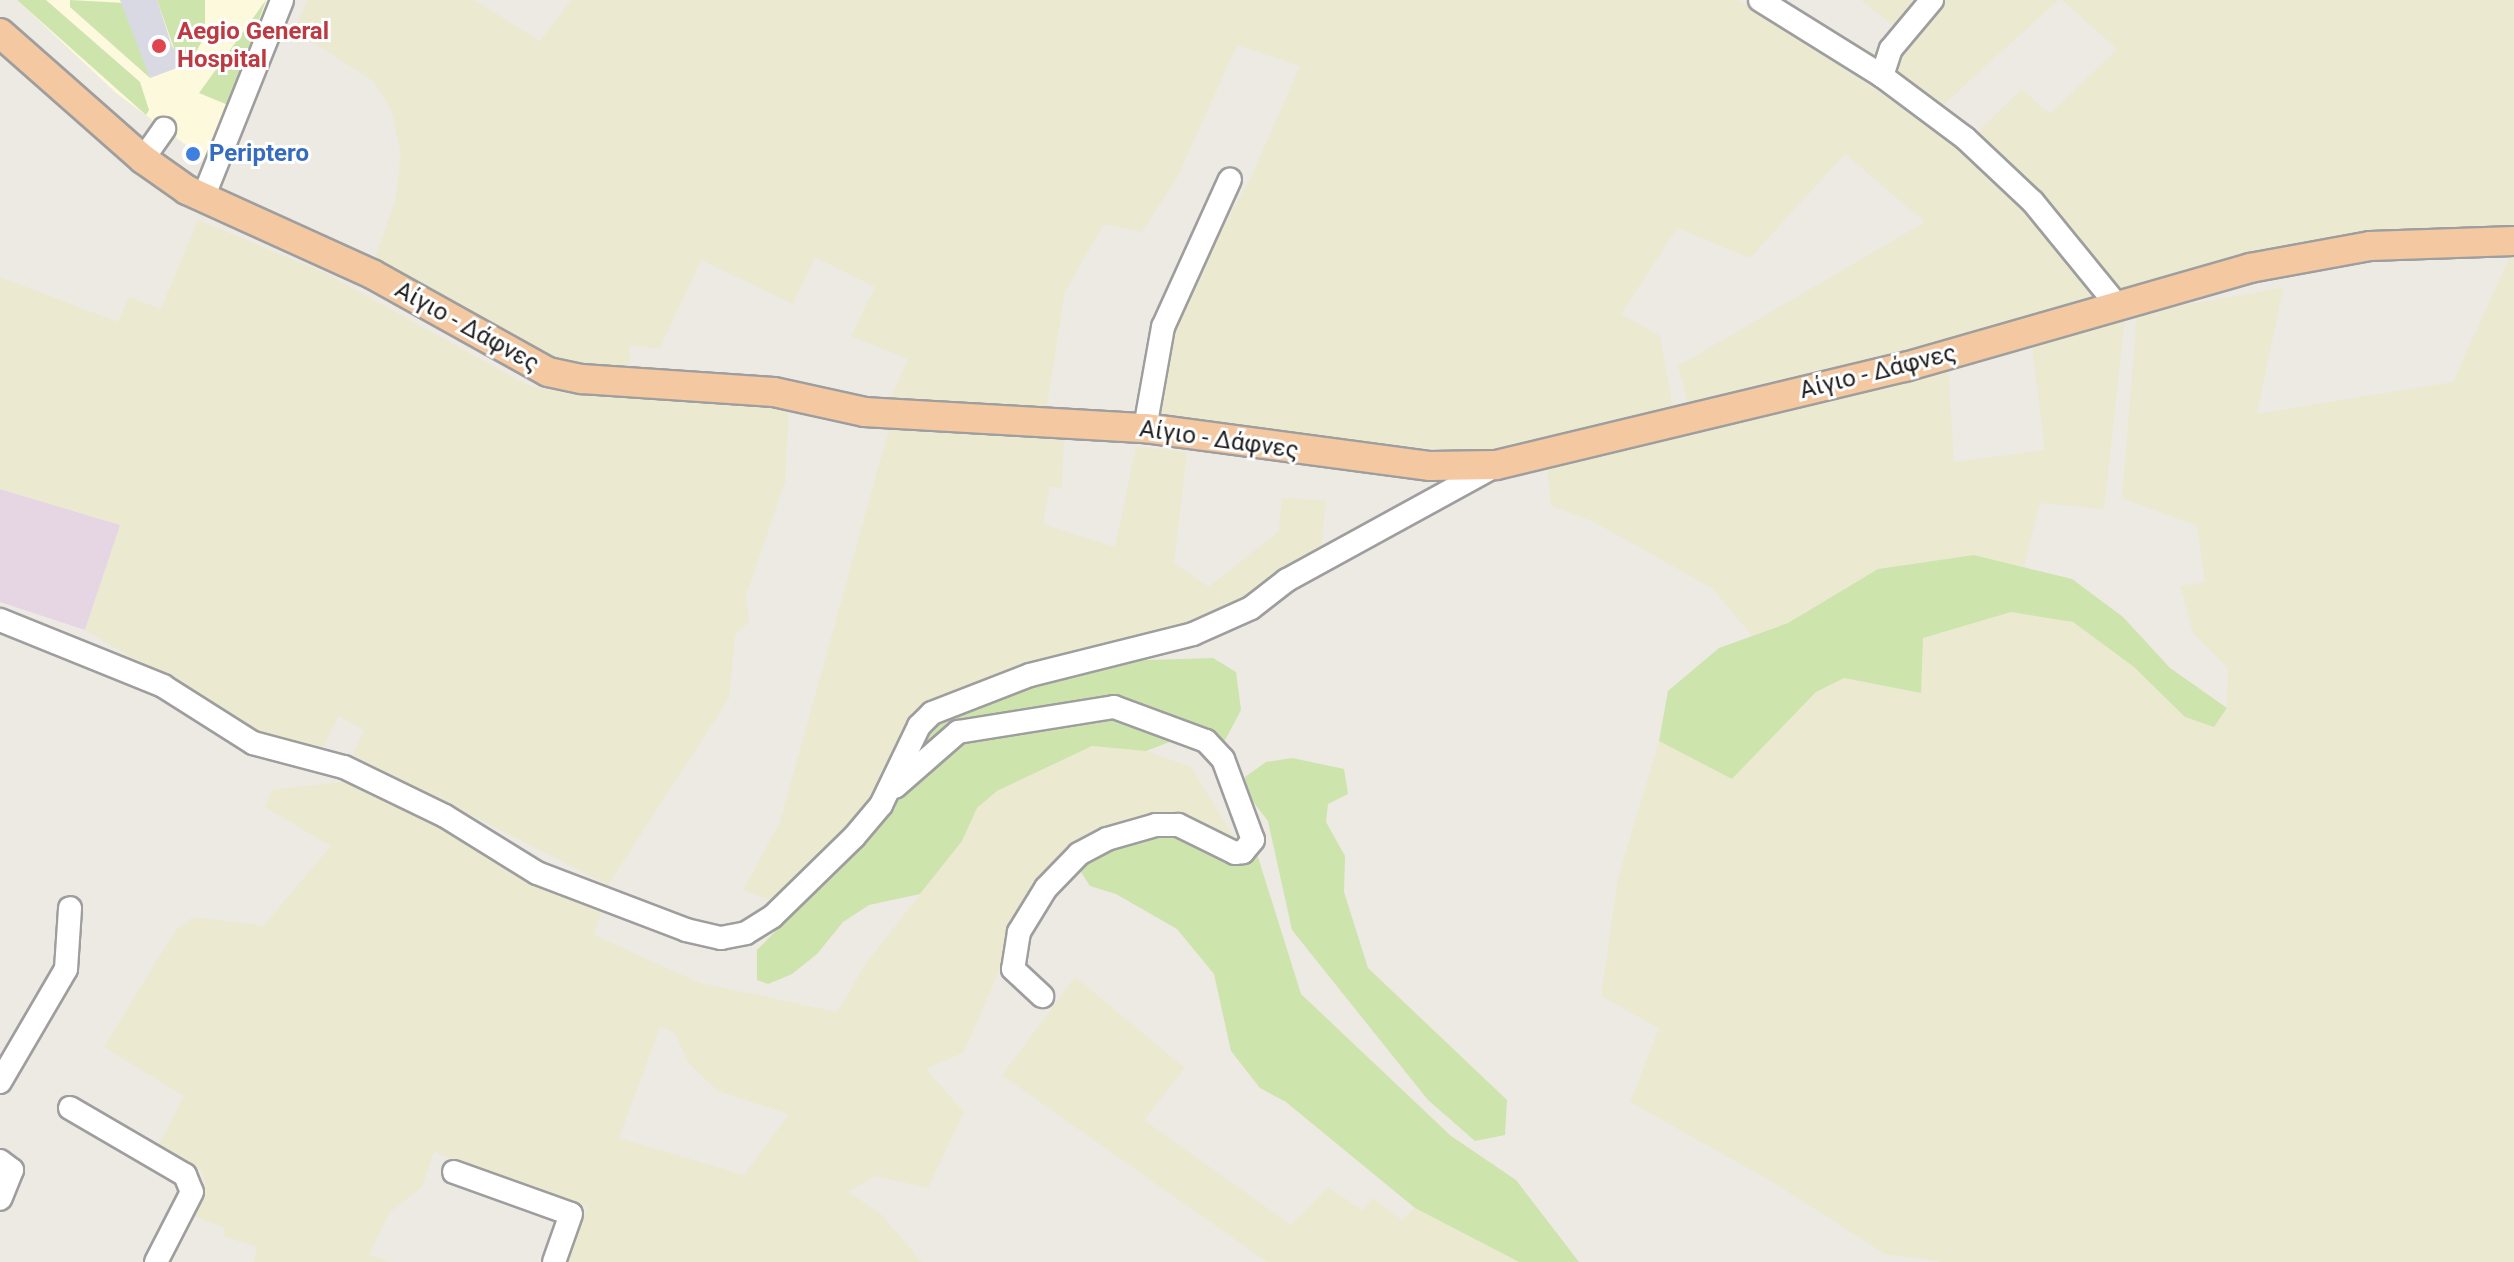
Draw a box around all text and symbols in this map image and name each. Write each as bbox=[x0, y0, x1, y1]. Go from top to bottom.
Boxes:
place label: Aegio General Hospital bbox=[177, 18, 329, 74]
marker: Aegio General Hospital bbox=[148, 35, 170, 57]
place label: Periptero bbox=[209, 140, 309, 168]
marker: Periptero bbox=[184, 145, 202, 163]
street label: Αίγιο - Δάφνες bbox=[390, 276, 544, 378]
street label: Αίγιο - Δάφνες bbox=[1797, 339, 1959, 405]
street label: Αίγιο - Δάφνες bbox=[1138, 415, 1300, 465]

